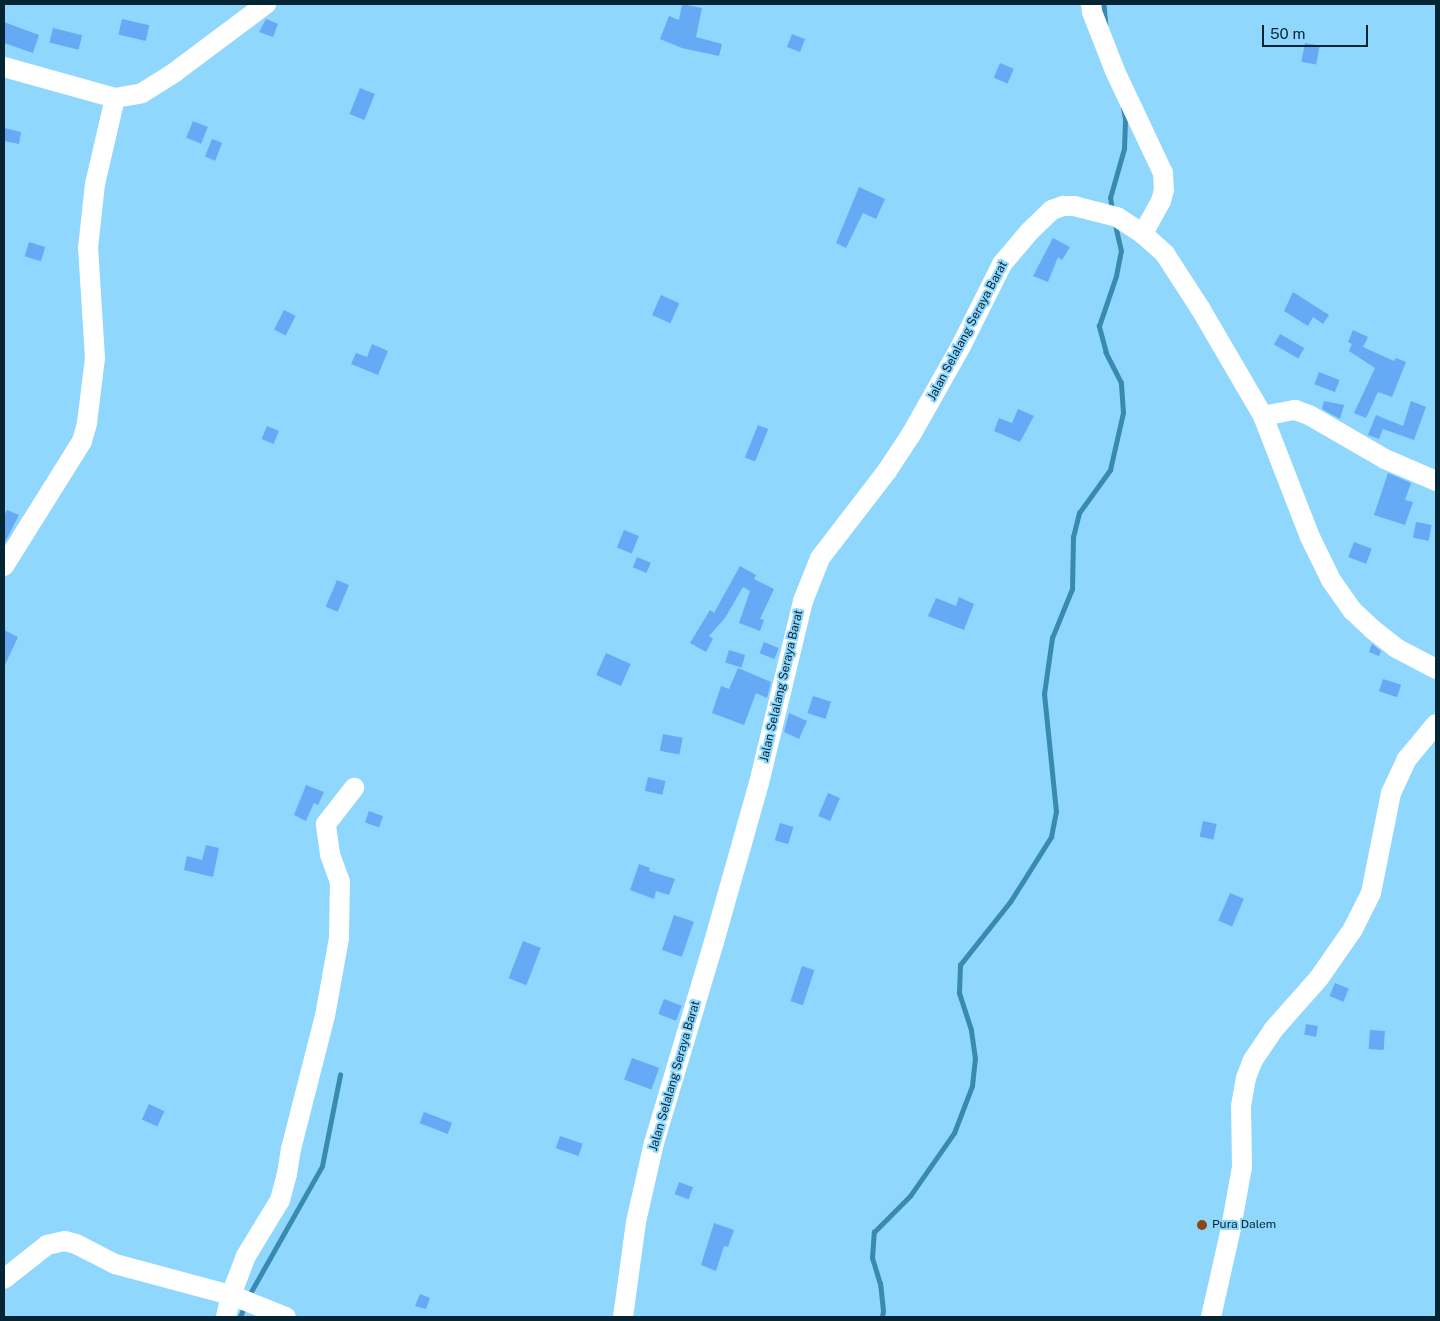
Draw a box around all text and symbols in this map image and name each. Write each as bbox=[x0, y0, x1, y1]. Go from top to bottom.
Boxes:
scale bar bbox=[1265, 15, 1371, 47]
text: 50 m bbox=[1270, 25, 1305, 42]
street label: Jalan Selalang Seraya Barat bbox=[925, 259, 1011, 403]
street label: Jalan Selalang Seraya Barat bbox=[757, 609, 807, 763]
street label: Jalan Selalang Seraya Barat bbox=[647, 999, 703, 1153]
place label: Pura Dalem bbox=[1212, 1218, 1276, 1232]
marker: Pura Dalem bbox=[1196, 1219, 1208, 1231]

